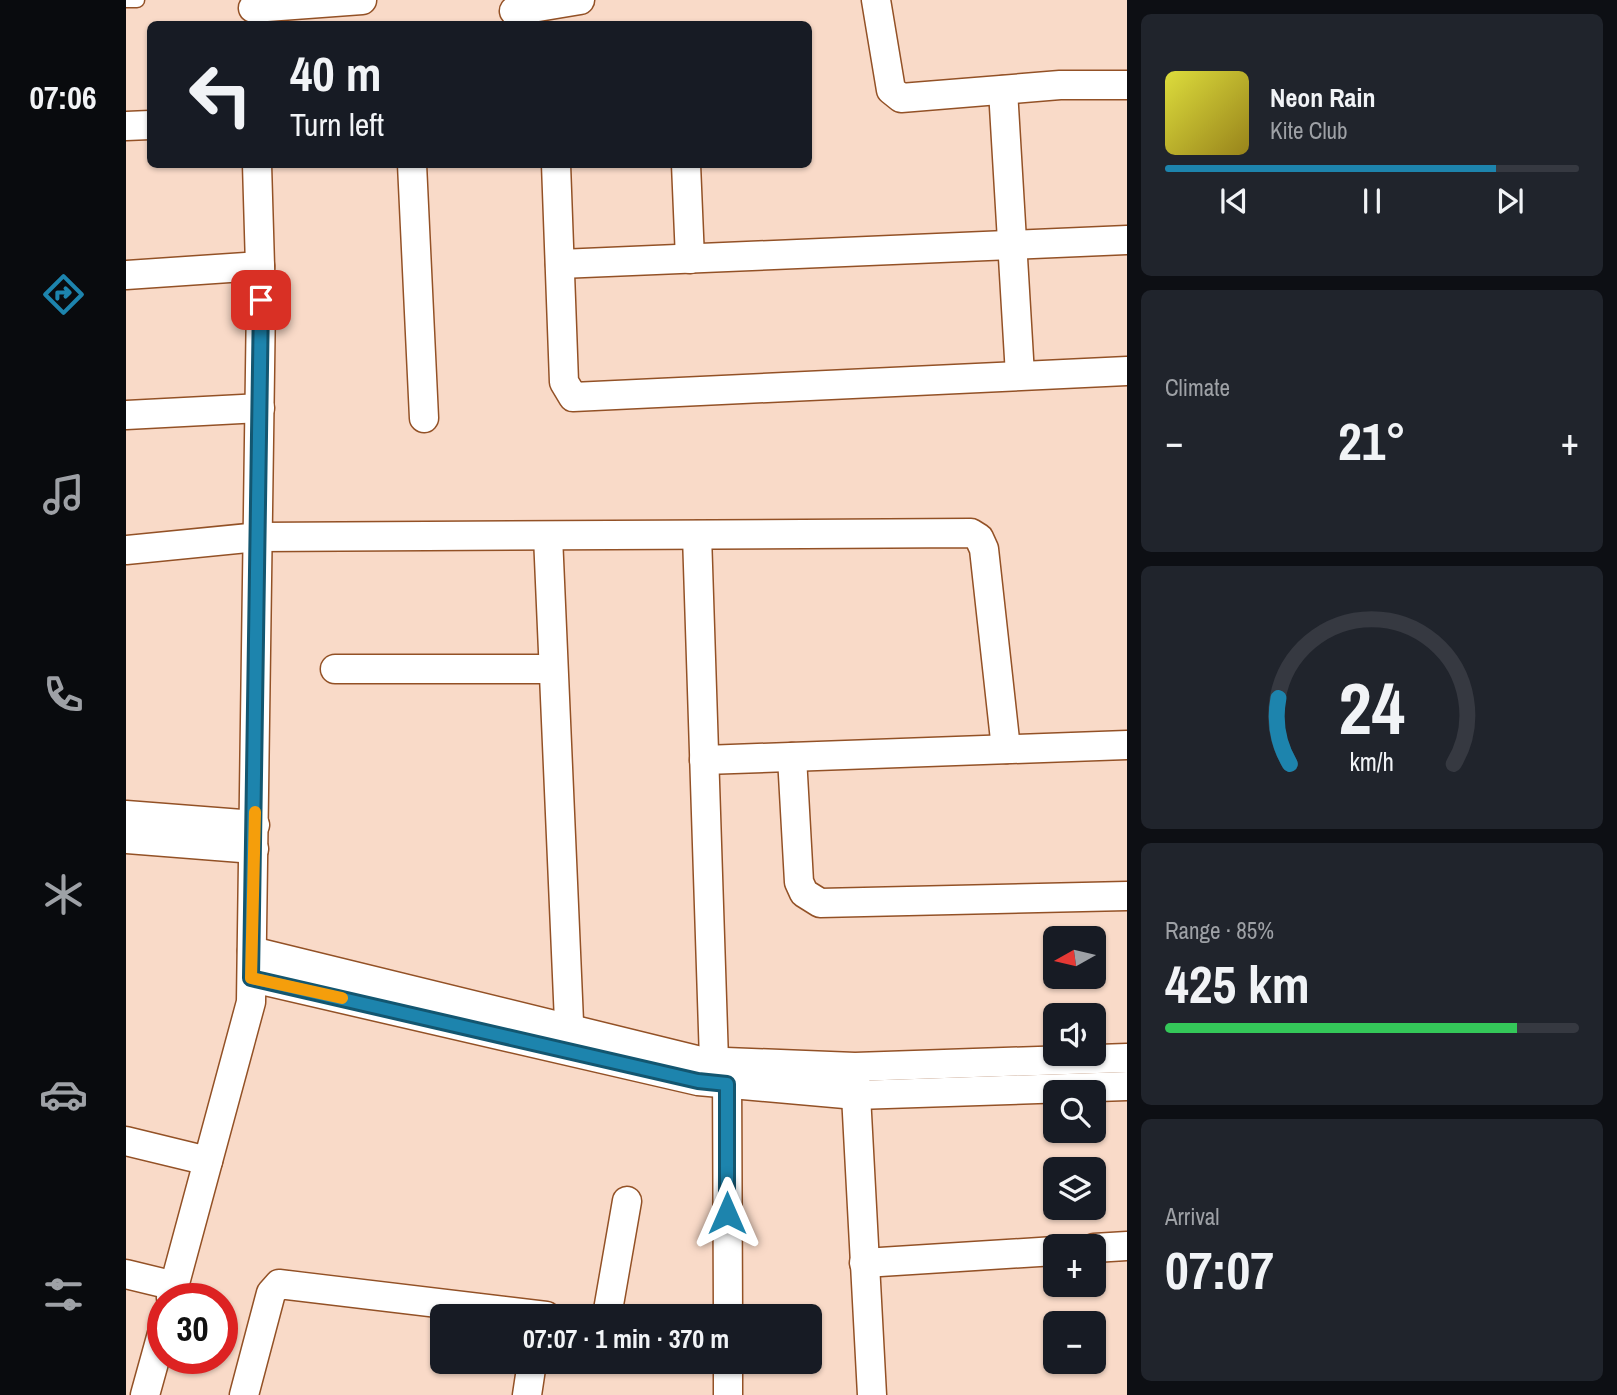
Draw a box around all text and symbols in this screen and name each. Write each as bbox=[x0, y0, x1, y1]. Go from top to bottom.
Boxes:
text: 40 m bbox=[290, 40, 382, 106]
icon: left bbox=[175, 49, 266, 140]
text: 07:06 bbox=[29, 76, 97, 119]
text: Neon Rain bbox=[1270, 80, 1375, 115]
text: Turn left bbox=[290, 103, 384, 146]
text: Kite Club bbox=[1270, 115, 1348, 146]
icon: previous bbox=[1215, 182, 1253, 220]
icon: pause bbox=[1353, 182, 1391, 220]
icon: next bbox=[1491, 182, 1529, 220]
icon: directions bbox=[39, 270, 88, 319]
pin bbox=[231, 270, 291, 330]
icon: arrive bbox=[242, 281, 280, 319]
text: Climate bbox=[1165, 372, 1230, 403]
text: 21° bbox=[1338, 406, 1406, 476]
text: − bbox=[1165, 416, 1183, 467]
text: + bbox=[1561, 416, 1579, 467]
icon: music bbox=[39, 470, 88, 519]
text: 24 bbox=[1339, 659, 1405, 757]
icon: phone bbox=[39, 670, 88, 719]
text: km/h bbox=[1350, 744, 1394, 778]
icon: climate bbox=[39, 870, 88, 919]
text: Range · 85% bbox=[1165, 915, 1274, 946]
north arrow bbox=[1043, 926, 1106, 989]
map controls bbox=[1043, 926, 1106, 1374]
text: 425 km bbox=[1165, 949, 1310, 1019]
button: sound bbox=[1043, 1003, 1106, 1066]
icon: car bbox=[39, 1070, 88, 1119]
button: search bbox=[1043, 1080, 1106, 1143]
button: layers bbox=[1043, 1157, 1106, 1220]
position arrow bbox=[690, 1176, 764, 1250]
text: Arrival bbox=[1165, 1201, 1220, 1232]
button: + bbox=[1043, 1234, 1106, 1297]
text: 07:07 bbox=[1165, 1235, 1274, 1305]
icon: filters bbox=[39, 1270, 88, 1319]
speed limit sign: 30 bbox=[147, 1283, 238, 1374]
button: − bbox=[1043, 1311, 1106, 1374]
text: 07:07 · 1 min · 370 m bbox=[523, 1321, 729, 1356]

